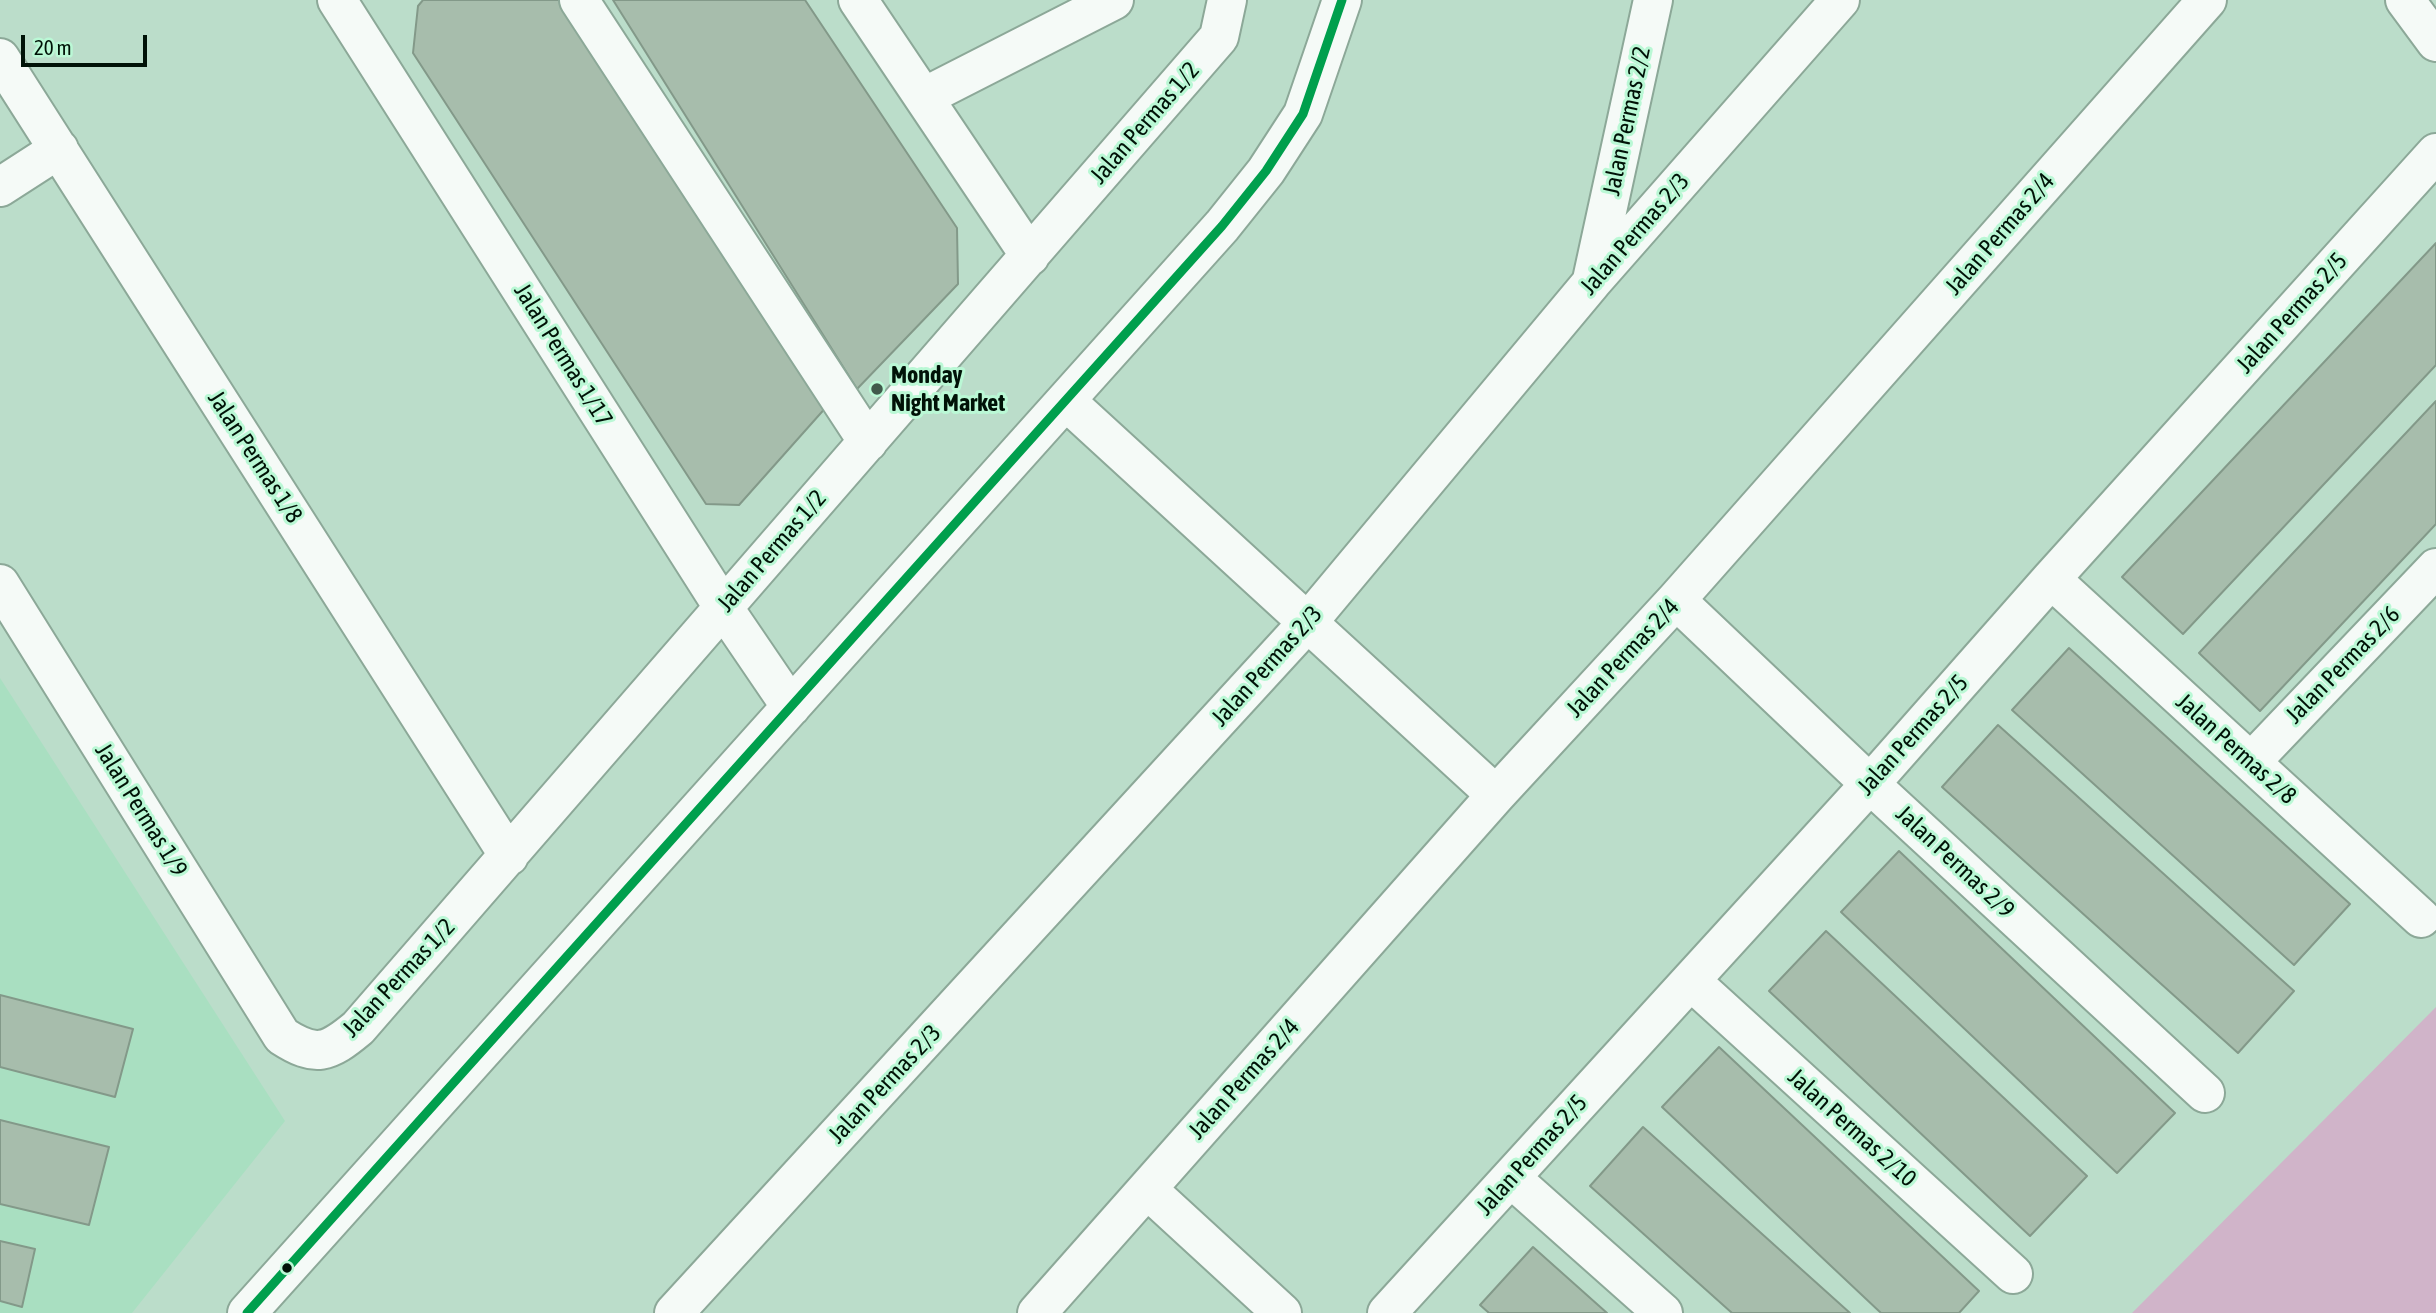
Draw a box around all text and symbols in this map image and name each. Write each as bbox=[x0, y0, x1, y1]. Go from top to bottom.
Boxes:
scale bar bbox=[24, 21, 150, 65]
text: 20 m bbox=[34, 35, 72, 59]
street label: Jalan Permas 2/2 bbox=[1597, 44, 1657, 198]
street label: Jalan Permas 1/2 bbox=[1084, 56, 1206, 190]
street label: Jalan Permas 2/3 bbox=[1574, 167, 1696, 301]
street label: Jalan Permas 2/4 bbox=[1939, 167, 2061, 301]
street label: Jalan Permas 2/5 bbox=[2231, 247, 2353, 379]
street label: Jalan Permas 1/17 bbox=[508, 278, 618, 432]
place label: Monday Night Market bbox=[891, 361, 1005, 417]
marker: Monday Night Market bbox=[869, 381, 885, 397]
street label: Jalan Permas 1/8 bbox=[202, 386, 308, 528]
street label: Jalan Permas 1/2 bbox=[711, 484, 833, 618]
street label: Jalan Permas 2/4 bbox=[1561, 593, 1685, 723]
street label: Jalan Permas 2/3 bbox=[1206, 600, 1328, 732]
street label: Jalan Permas 2/6 bbox=[2280, 600, 2406, 730]
street label: Jalan Permas 2/5 bbox=[1852, 669, 1974, 801]
street label: Jalan Permas 2/8 bbox=[2170, 688, 2302, 810]
street label: Jalan Permas 1/9 bbox=[89, 738, 193, 882]
street label: Jalan Permas 2/9 bbox=[1890, 800, 2020, 924]
street label: Jalan Permas 1/2 bbox=[337, 913, 461, 1043]
street label: Jalan Permas 2/4 bbox=[1183, 1013, 1305, 1145]
street label: Jalan Permas 2/3 bbox=[823, 1019, 947, 1149]
street label: Jalan Permas 2/10 bbox=[1782, 1063, 1922, 1193]
street label: Jalan Permas 2/5 bbox=[1471, 1089, 1593, 1221]
unlabelled marker bbox=[280, 1261, 294, 1275]

